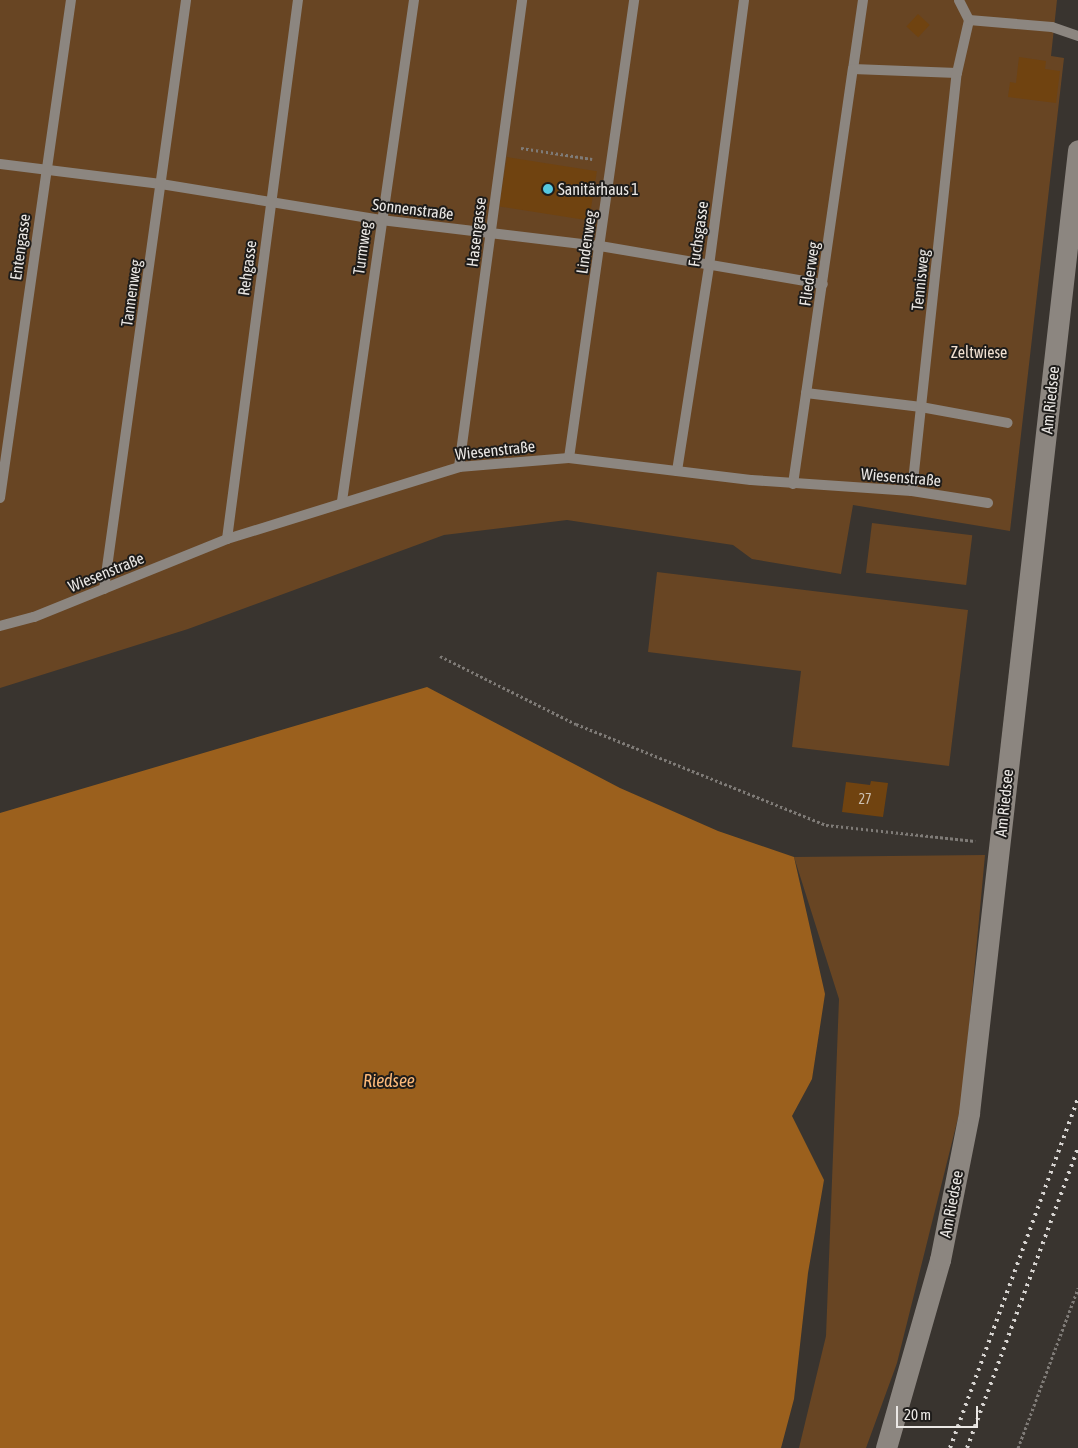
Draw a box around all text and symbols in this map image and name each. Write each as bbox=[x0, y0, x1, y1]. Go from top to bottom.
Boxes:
place label: Sanitärhaus 1 bbox=[558, 179, 639, 199]
marker: Sanitärhaus 1 bbox=[542, 183, 554, 195]
street label: Sonnenstraße bbox=[371, 194, 455, 224]
street label: Hasengasse bbox=[462, 196, 490, 268]
street label: Fuchsgasse bbox=[684, 200, 712, 268]
street label: Lindenweg bbox=[572, 209, 600, 275]
street label: Entengasse bbox=[6, 213, 34, 281]
street label: Turmweg bbox=[349, 220, 375, 276]
street label: Rehgasse bbox=[234, 239, 260, 297]
street label: Fliederweg bbox=[795, 241, 823, 307]
street label: Tennisweg bbox=[907, 248, 933, 312]
street label: Tannenweg bbox=[117, 258, 145, 328]
park label: Zeltwiese bbox=[951, 342, 1007, 362]
street label: Am Riedsee bbox=[1037, 365, 1063, 435]
street label: Wiesenstraße bbox=[454, 436, 536, 464]
street label: Wiesenstraße bbox=[860, 464, 942, 490]
street label: Wiesenstraße bbox=[65, 548, 147, 596]
street label: Am Riedsee bbox=[991, 768, 1017, 838]
house number: 27 bbox=[858, 791, 872, 807]
water label: Riedsee bbox=[363, 1070, 415, 1092]
street label: Am Riedsee bbox=[935, 1169, 967, 1239]
scale bar bbox=[898, 1396, 980, 1428]
text: 20 m bbox=[904, 1406, 931, 1423]

